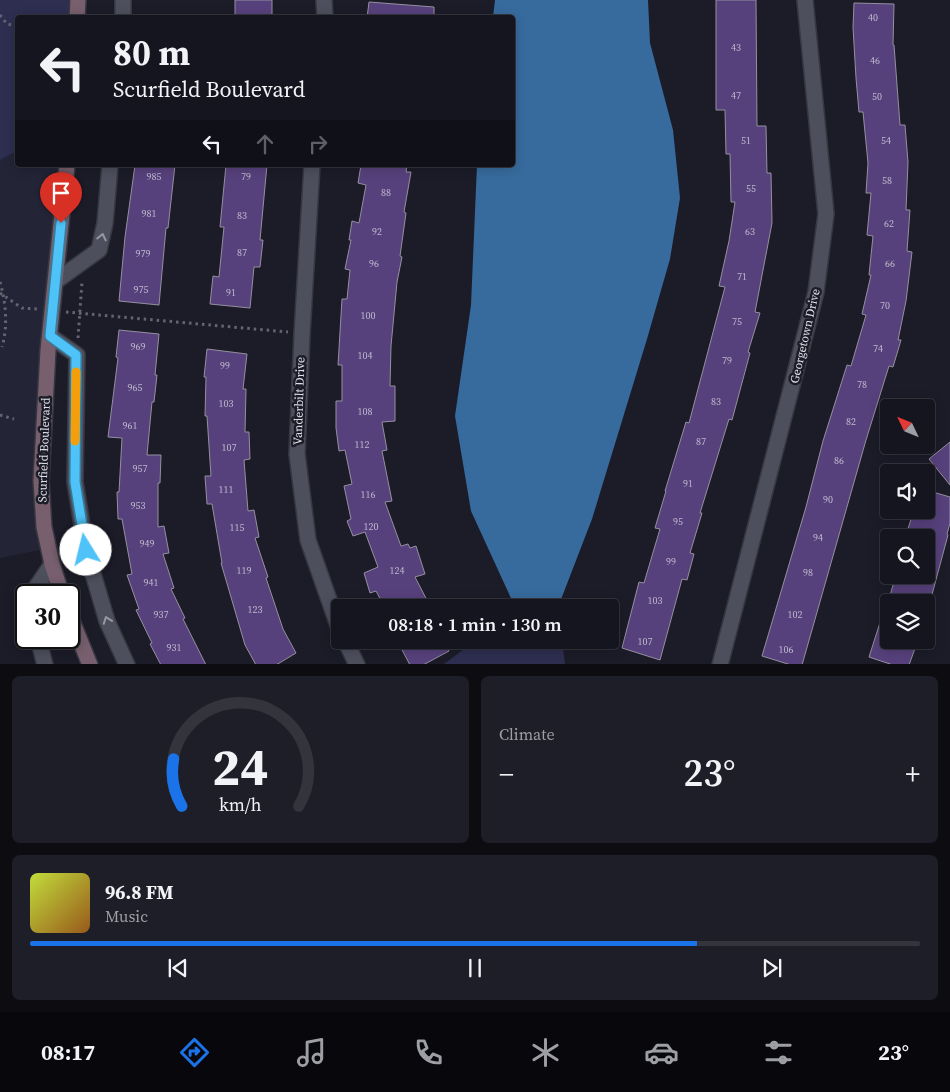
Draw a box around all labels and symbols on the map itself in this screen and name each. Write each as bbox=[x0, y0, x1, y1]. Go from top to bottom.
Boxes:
house number: 40 bbox=[868, 11, 878, 24]
house number: 43 bbox=[731, 41, 741, 54]
house number: 46 bbox=[870, 54, 880, 67]
house number: 47 bbox=[731, 89, 741, 102]
house number: 50 bbox=[872, 90, 882, 103]
house number: 51 bbox=[741, 134, 751, 147]
house number: 54 bbox=[881, 134, 891, 147]
house number: 985 bbox=[147, 170, 162, 183]
house number: 79 bbox=[241, 170, 251, 183]
pin bbox=[40, 172, 82, 223]
house number: 58 bbox=[882, 174, 892, 187]
house number: 55 bbox=[746, 182, 756, 195]
house number: 88 bbox=[381, 186, 391, 199]
house number: 981 bbox=[142, 207, 157, 220]
house number: 83 bbox=[237, 209, 247, 222]
house number: 62 bbox=[884, 217, 894, 230]
house number: 92 bbox=[372, 225, 382, 238]
house number: 63 bbox=[745, 225, 755, 238]
one-way arrow bbox=[96, 232, 107, 241]
house number: 87 bbox=[237, 246, 247, 259]
house number: 979 bbox=[136, 247, 151, 260]
house number: 96 bbox=[369, 257, 379, 270]
house number: 66 bbox=[885, 257, 895, 270]
house number: 71 bbox=[737, 270, 747, 283]
house number: 975 bbox=[134, 283, 149, 296]
house number: 91 bbox=[226, 286, 236, 299]
street label: Georgetown Drive bbox=[786, 287, 824, 385]
house number: 70 bbox=[880, 299, 890, 312]
house number: 100 bbox=[361, 309, 376, 322]
house number: 75 bbox=[732, 315, 742, 328]
house number: 969 bbox=[131, 340, 146, 353]
house number: 74 bbox=[873, 342, 883, 355]
house number: 104 bbox=[358, 349, 373, 362]
house number: 79 bbox=[722, 354, 732, 367]
street label: Vanderbilt Drive bbox=[289, 357, 309, 445]
house number: 99 bbox=[220, 359, 230, 372]
house number: 78 bbox=[857, 378, 867, 391]
house number: 965 bbox=[128, 381, 143, 394]
house number: 83 bbox=[711, 395, 721, 408]
street label: Scurfield Boulevard bbox=[34, 397, 54, 503]
house number: 103 bbox=[219, 397, 234, 410]
north arrow bbox=[880, 399, 935, 454]
house number: 108 bbox=[358, 405, 373, 418]
house number: 82 bbox=[846, 415, 856, 428]
house number: 961 bbox=[123, 419, 138, 432]
house number: 87 bbox=[696, 435, 706, 448]
house number: 112 bbox=[355, 438, 370, 451]
house number: 107 bbox=[222, 441, 237, 454]
house number: 86 bbox=[834, 454, 844, 467]
house number: 957 bbox=[133, 462, 148, 475]
house number: 91 bbox=[683, 477, 693, 490]
house number: 111 bbox=[219, 483, 234, 496]
house number: 116 bbox=[361, 488, 376, 501]
house number: 90 bbox=[823, 493, 833, 506]
house number: 953 bbox=[131, 499, 146, 512]
house number: 95 bbox=[673, 515, 683, 528]
house number: 120 bbox=[364, 520, 379, 533]
house number: 115 bbox=[230, 521, 245, 534]
position arrow bbox=[59, 523, 111, 575]
house number: 94 bbox=[813, 531, 823, 544]
house number: 949 bbox=[140, 537, 155, 550]
house number: 99 bbox=[666, 555, 676, 568]
house number: 119 bbox=[237, 564, 252, 577]
house number: 124 bbox=[390, 564, 405, 577]
house number: 98 bbox=[803, 566, 813, 579]
house number: 941 bbox=[144, 576, 159, 589]
speed limit sign: 30 bbox=[15, 584, 80, 649]
house number: 103 bbox=[648, 594, 663, 607]
house number: 123 bbox=[248, 603, 263, 616]
house number: 937 bbox=[154, 608, 169, 621]
house number: 102 bbox=[788, 608, 803, 621]
one-way arrow bbox=[103, 616, 113, 625]
house number: 107 bbox=[638, 635, 653, 648]
house number: 931 bbox=[167, 641, 182, 654]
house number: 106 bbox=[779, 643, 794, 656]

